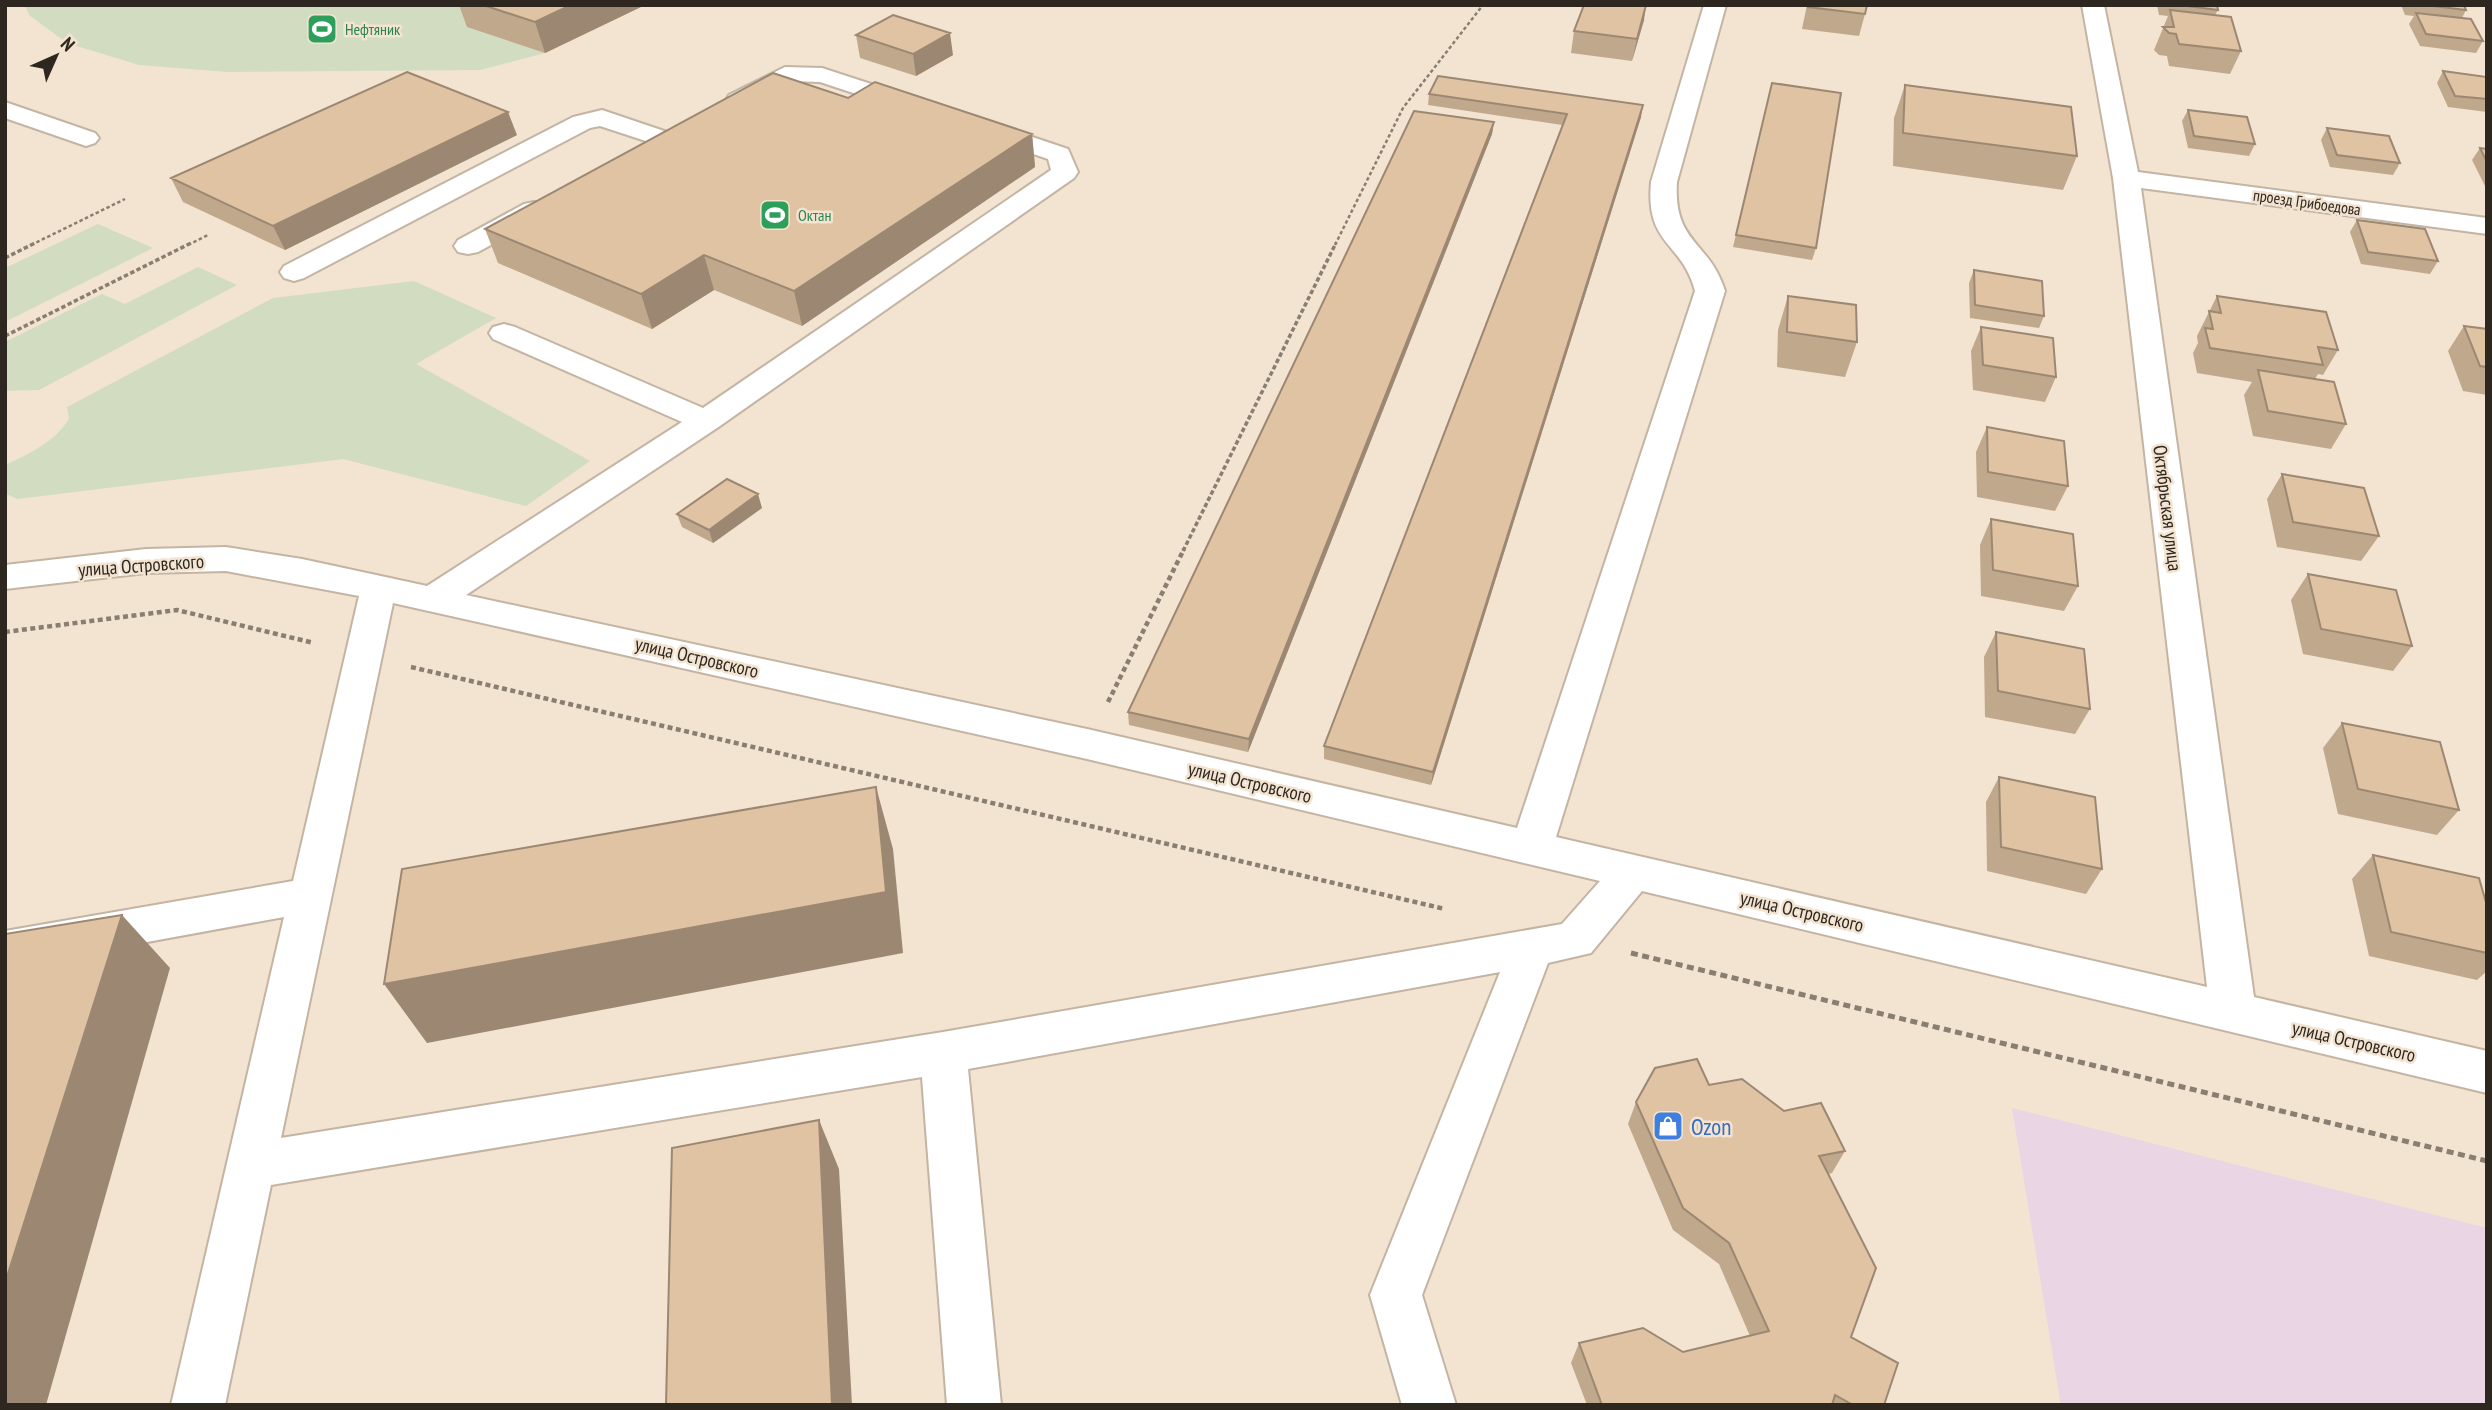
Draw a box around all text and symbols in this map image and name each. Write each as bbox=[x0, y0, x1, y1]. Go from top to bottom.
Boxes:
sports icon: Нефтяник bbox=[305, 12, 339, 46]
place label: Нефтяник bbox=[345, 19, 401, 39]
north arrow bbox=[21, 21, 91, 91]
text: N bbox=[56, 32, 80, 56]
street label: проезд Грибоедова bbox=[2252, 185, 2362, 219]
sports icon: Октан bbox=[758, 198, 792, 232]
place label: Октан bbox=[798, 205, 831, 225]
street label: Октябрьская улица bbox=[2148, 444, 2188, 572]
street label: улица Островского bbox=[77, 549, 205, 581]
street label: улица Островского bbox=[633, 631, 761, 683]
street label: улица Островского bbox=[1186, 756, 1314, 808]
street label: улица Островского bbox=[1738, 885, 1866, 937]
street label: улица Островского bbox=[2290, 1015, 2418, 1067]
shop icon: Ozon bbox=[1651, 1109, 1685, 1143]
place label: Ozon bbox=[1691, 1112, 1731, 1141]

